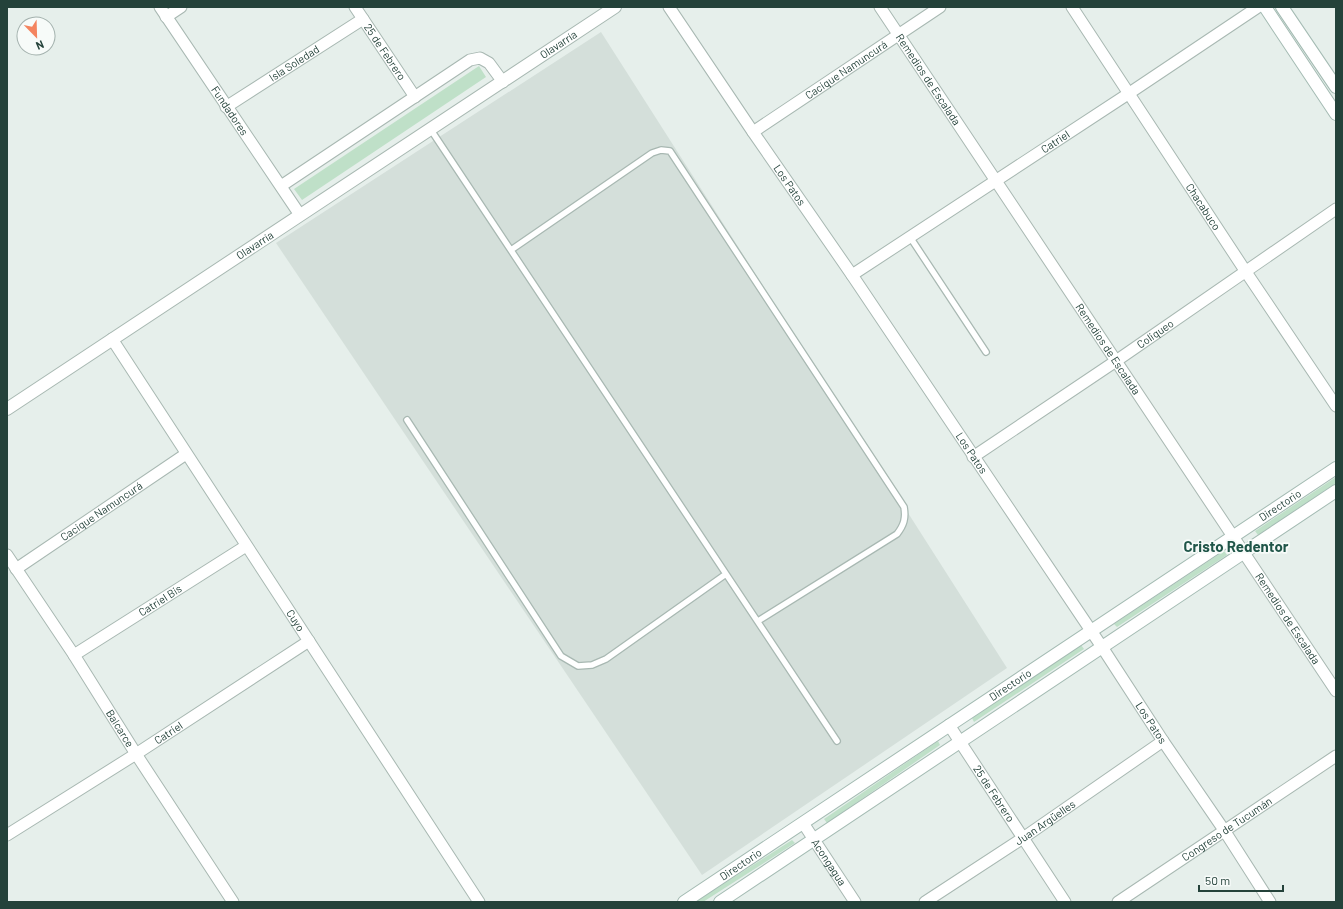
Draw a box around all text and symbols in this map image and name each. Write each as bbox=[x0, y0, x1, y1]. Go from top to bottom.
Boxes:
north arrow bbox=[16, 16, 56, 56]
street label: 25 de Febrero bbox=[362, 21, 409, 82]
street label: Olavarría bbox=[537, 27, 579, 61]
street label: Remedios de Escalada bbox=[894, 31, 964, 127]
street label: Cacique Namuncurá bbox=[802, 37, 889, 101]
text: N bbox=[34, 38, 46, 53]
street label: Isla Soledad bbox=[266, 42, 321, 84]
street label: Fundadores bbox=[209, 83, 251, 137]
street label: Catriel bbox=[1038, 127, 1072, 155]
street label: Los Patos bbox=[771, 162, 809, 208]
street label: Chacabuco bbox=[1184, 181, 1224, 232]
street label: Olavarría bbox=[234, 228, 275, 262]
street label: Remedios de Escalada bbox=[1073, 301, 1143, 397]
street label: Coliqueo bbox=[1134, 316, 1176, 351]
street label: Los Patos bbox=[954, 430, 991, 476]
street label: Cacique Namuncurá bbox=[58, 479, 144, 543]
street label: Directorio bbox=[1256, 486, 1303, 524]
district label: Cristo Redentor bbox=[1183, 537, 1289, 555]
street label: Remedios de Escalada bbox=[1253, 570, 1323, 666]
street label: Catriel Bis bbox=[136, 581, 184, 618]
street label: Cuyo bbox=[284, 607, 308, 634]
street label: Directorio bbox=[987, 666, 1034, 703]
street label: Los Patos bbox=[1133, 699, 1170, 746]
street label: Balcarce bbox=[104, 707, 137, 749]
street label: Catriel bbox=[151, 718, 185, 746]
street label: 25 de Febrero bbox=[971, 762, 1018, 824]
street label: Congreso de Tucumán bbox=[1179, 794, 1274, 864]
street label: Juan Argüelles bbox=[1012, 797, 1078, 848]
street label: Acongagua bbox=[809, 836, 849, 888]
street label: Directorio bbox=[717, 845, 764, 883]
scale bar bbox=[1199, 867, 1283, 893]
text: 50 m bbox=[1205, 873, 1230, 887]

